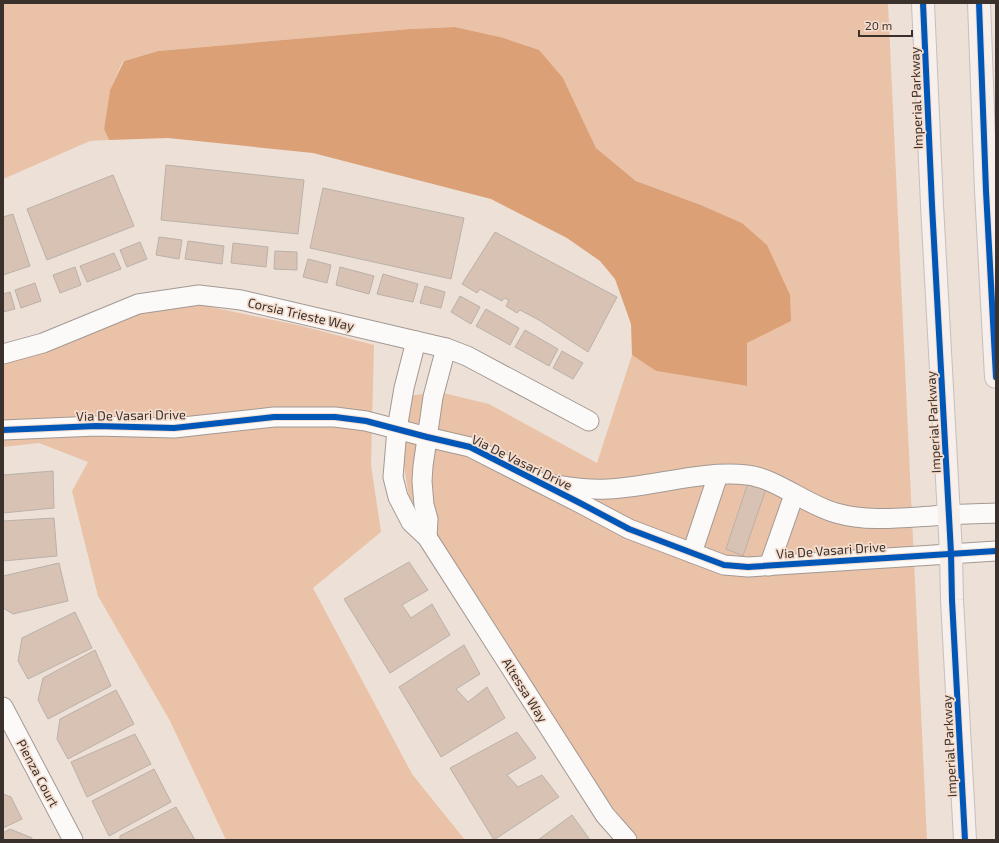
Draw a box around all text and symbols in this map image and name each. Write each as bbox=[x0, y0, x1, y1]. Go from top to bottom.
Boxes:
scale bar bbox=[859, 12, 912, 38]
text: 20 m bbox=[865, 18, 892, 32]
street label: Imperial Parkway bbox=[906, 46, 926, 150]
street label: Corsia Trieste Way bbox=[246, 294, 356, 334]
street label: Imperial Parkway bbox=[922, 370, 944, 474]
street label: Via De Vasari Drive bbox=[76, 406, 186, 424]
street label: Via De Vasari Drive bbox=[469, 431, 575, 493]
street label: Via De Vasari Drive bbox=[776, 538, 886, 562]
street label: Altessa Way bbox=[499, 655, 551, 725]
street label: Imperial Parkway bbox=[938, 694, 960, 798]
street label: Pienza Court bbox=[13, 736, 63, 810]

